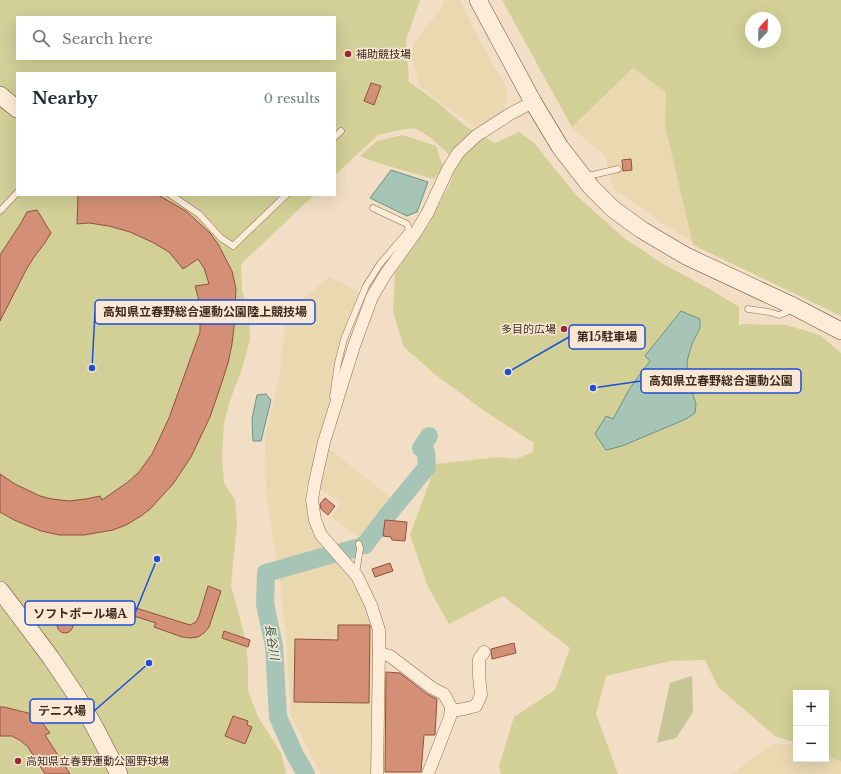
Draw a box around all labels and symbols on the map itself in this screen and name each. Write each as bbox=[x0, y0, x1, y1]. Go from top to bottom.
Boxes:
north arrow bbox=[745, 12, 781, 48]
place label: 補助競技場 bbox=[356, 47, 411, 61]
marker: 補助競技場 bbox=[343, 49, 353, 59]
callout: 高知県立春野総合運動公園陸上競技場 bbox=[95, 300, 315, 324]
text: 高知県立春野総合運動公園陸上競技場 bbox=[103, 304, 307, 319]
place label: 多目的広場 bbox=[501, 322, 556, 336]
marker: 多目的広場 bbox=[559, 324, 569, 334]
callout: 第15駐車場 bbox=[569, 325, 645, 349]
text: 第15駐車場 bbox=[577, 329, 637, 344]
callout: 高知県立春野総合運動公園 bbox=[641, 369, 801, 393]
text: 高知県立春野総合運動公園 bbox=[649, 373, 793, 388]
callout: ソフトボール場A bbox=[25, 601, 135, 625]
text: ソフトボール場A bbox=[33, 606, 128, 621]
water label: 長谷川 bbox=[262, 623, 283, 663]
callout: テニス場 bbox=[30, 699, 94, 723]
text: テニス場 bbox=[38, 703, 86, 718]
place label: 高知県立春野運動公園野球場 bbox=[26, 754, 169, 768]
marker: 高知県立春野運動公園野球場 bbox=[13, 756, 23, 766]

